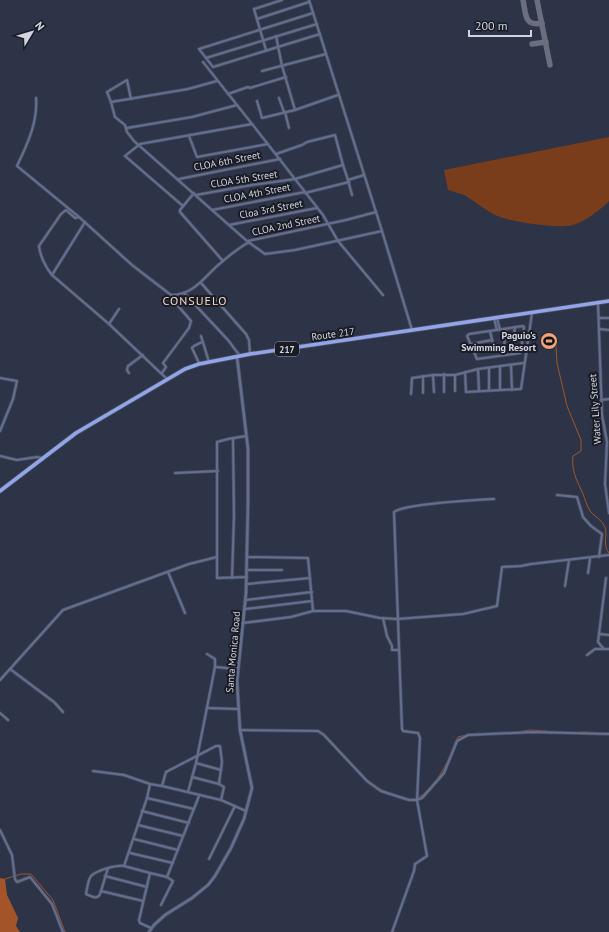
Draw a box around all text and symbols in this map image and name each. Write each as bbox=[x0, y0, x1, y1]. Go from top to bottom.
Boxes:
north arrow bbox=[12, 12, 52, 52]
scale bar bbox=[469, 12, 531, 38]
text: 200 m bbox=[475, 18, 508, 33]
text: N bbox=[32, 19, 48, 33]
street label: CLOA 6th Street bbox=[193, 148, 262, 174]
street label: CLOA 5th Street bbox=[210, 167, 279, 191]
street label: CLOA 4th Street bbox=[223, 180, 292, 206]
street label: Cloa 3rd Street bbox=[238, 196, 304, 221]
street label: CLOA 2nd Street bbox=[251, 211, 322, 239]
district label: CONSUELO bbox=[162, 293, 228, 308]
street label: Route 217 bbox=[311, 325, 355, 343]
place label: Paguio's Swimming Resort bbox=[461, 329, 537, 354]
sports icon: Paguio's Swimming Resort bbox=[539, 331, 559, 351]
road number: 217 bbox=[275, 342, 299, 356]
street label: Water Lily Street bbox=[586, 373, 604, 445]
street label: Santa Monica Road bbox=[223, 611, 243, 693]

